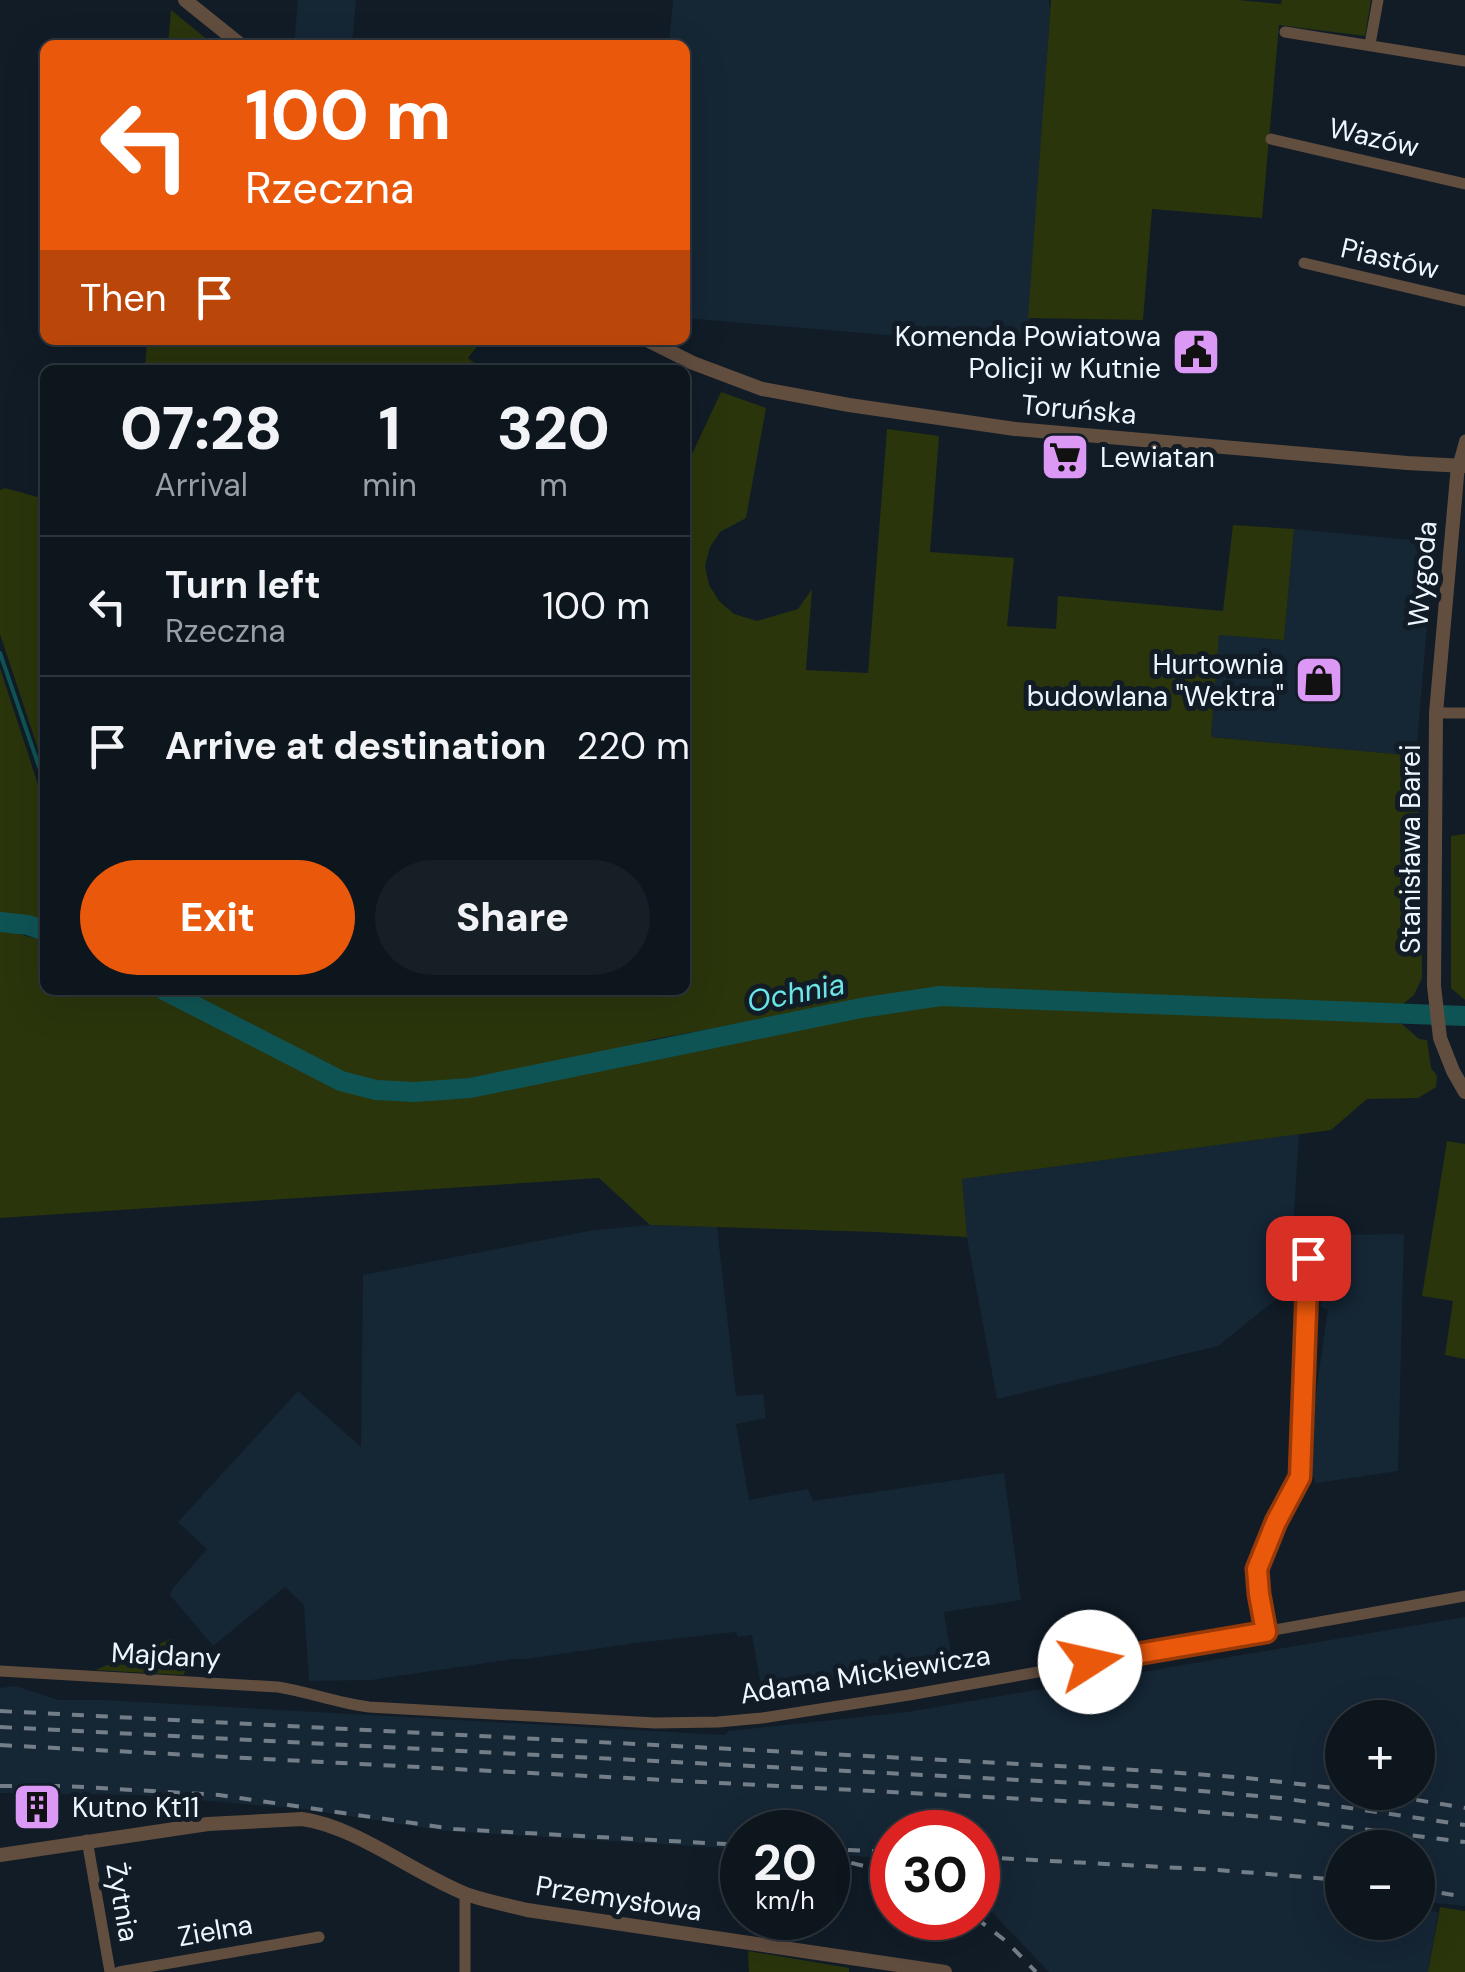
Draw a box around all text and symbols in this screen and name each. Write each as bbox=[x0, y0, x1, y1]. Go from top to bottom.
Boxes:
text: 100 m bbox=[245, 70, 451, 161]
icon: left bbox=[80, 80, 210, 210]
street label: Wazów bbox=[1325, 109, 1422, 166]
text: Rzeczna bbox=[245, 158, 415, 217]
street label: Piastów bbox=[1337, 229, 1443, 288]
icon: arrive bbox=[187, 270, 242, 325]
text: Then bbox=[80, 273, 167, 323]
place label: Komenda Powiatowa Policji w Kutnie bbox=[895, 318, 1161, 387]
public building icon: Komenda Powiatowa Policji w Kutnie bbox=[1170, 326, 1222, 378]
street label: Toruńska bbox=[1020, 386, 1138, 433]
text: 07:28 bbox=[120, 389, 282, 468]
text: 1 bbox=[379, 389, 401, 468]
text: 320 bbox=[497, 389, 610, 468]
supermarket icon: Lewiatan bbox=[1039, 431, 1091, 483]
place label: Lewiatan bbox=[1100, 439, 1215, 476]
text: Arrival bbox=[155, 464, 248, 506]
text: min bbox=[362, 464, 417, 506]
text: m bbox=[539, 464, 568, 506]
street label: Wygoda bbox=[1399, 520, 1446, 629]
text: Turn left bbox=[165, 560, 321, 610]
icon: left bbox=[80, 579, 135, 634]
text: 100 m bbox=[542, 581, 650, 631]
text: Rzeczna bbox=[165, 610, 286, 652]
place label: Hurtownia budowlana "Wektra" bbox=[1027, 646, 1284, 715]
shop icon: Hurtownia budowlana "Wektra" bbox=[1293, 654, 1345, 706]
icon: arrive bbox=[80, 719, 135, 774]
text: Arrive at destination bbox=[165, 721, 547, 771]
text: 220 m bbox=[577, 721, 690, 771]
street label: Stanisława Barei bbox=[1392, 744, 1429, 954]
button: Exit bbox=[80, 860, 355, 975]
button: Share bbox=[375, 860, 650, 975]
water label: Ochnia bbox=[744, 964, 848, 1021]
pin bbox=[1266, 1216, 1351, 1301]
icon: arrive bbox=[1281, 1231, 1336, 1286]
position arrow bbox=[1038, 1610, 1142, 1714]
street label: Majdany bbox=[110, 1634, 222, 1677]
street label: Adama Mickiewicza bbox=[737, 1636, 993, 1713]
map controls bbox=[1325, 1700, 1435, 1940]
button: + bbox=[1325, 1700, 1435, 1810]
building icon: Kutno Kt11 bbox=[11, 1781, 63, 1833]
place label: Kutno Kt11 bbox=[72, 1789, 199, 1826]
speed limit sign: 30 bbox=[870, 1810, 1000, 1940]
text: 20 bbox=[753, 1830, 817, 1896]
button: − bbox=[1325, 1830, 1435, 1940]
street label: Żytnia bbox=[97, 1860, 148, 1945]
street label: Przemysłowa bbox=[533, 1867, 705, 1930]
text: km/h bbox=[755, 1884, 815, 1917]
street label: Zielna bbox=[175, 1906, 255, 1955]

